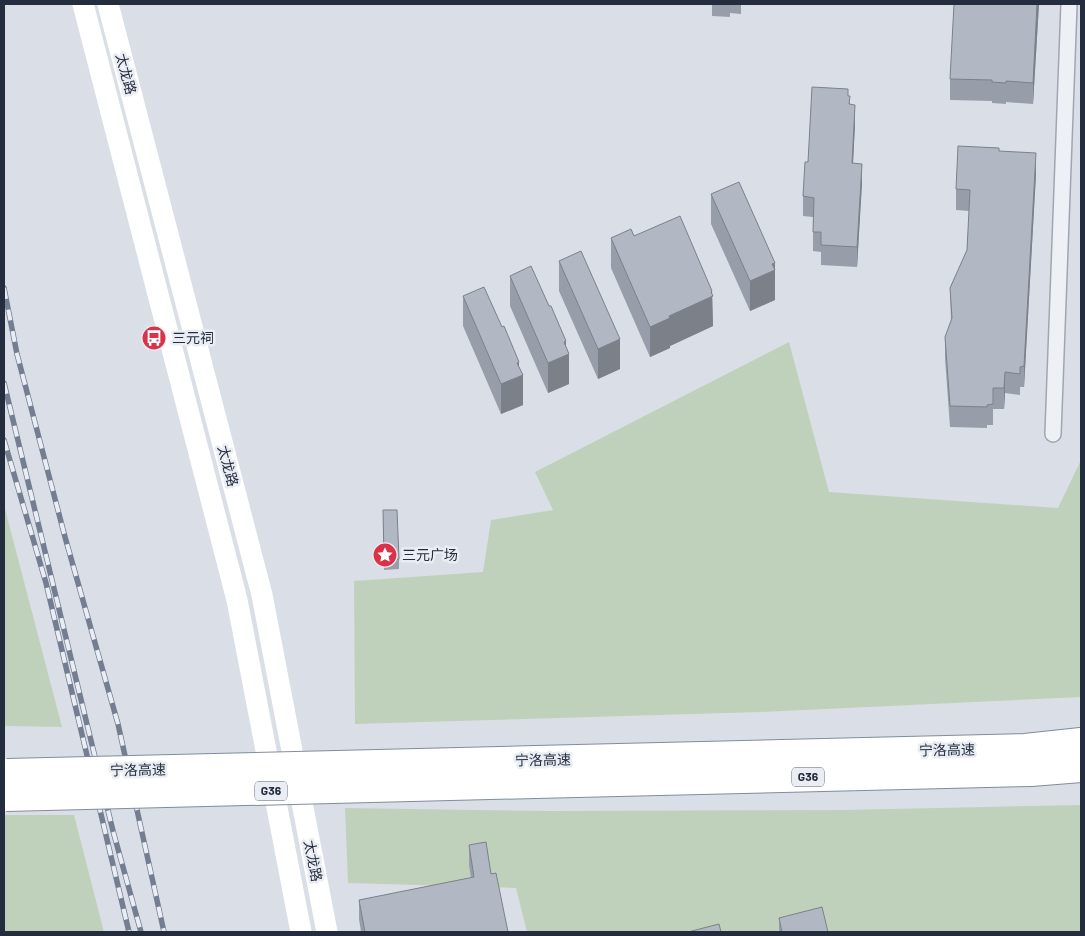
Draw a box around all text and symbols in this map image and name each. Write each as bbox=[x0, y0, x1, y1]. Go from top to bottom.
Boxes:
street label: 太龙路 bbox=[113, 51, 140, 96]
bus stop icon: 三元祠 bbox=[141, 325, 167, 351]
place label: 三元祠 bbox=[172, 329, 214, 346]
street label: 太龙路 bbox=[215, 443, 242, 488]
place icon: 三元广场 bbox=[372, 542, 398, 568]
place label: 三元广场 bbox=[402, 546, 458, 563]
street label: 宁洛高速 bbox=[919, 741, 975, 758]
street label: 宁洛高速 bbox=[515, 751, 571, 768]
street label: 宁洛高速 bbox=[110, 761, 166, 778]
road number: G36 bbox=[792, 768, 824, 786]
road number: G36 bbox=[255, 781, 287, 800]
street label: 太龙路 bbox=[301, 839, 326, 883]

